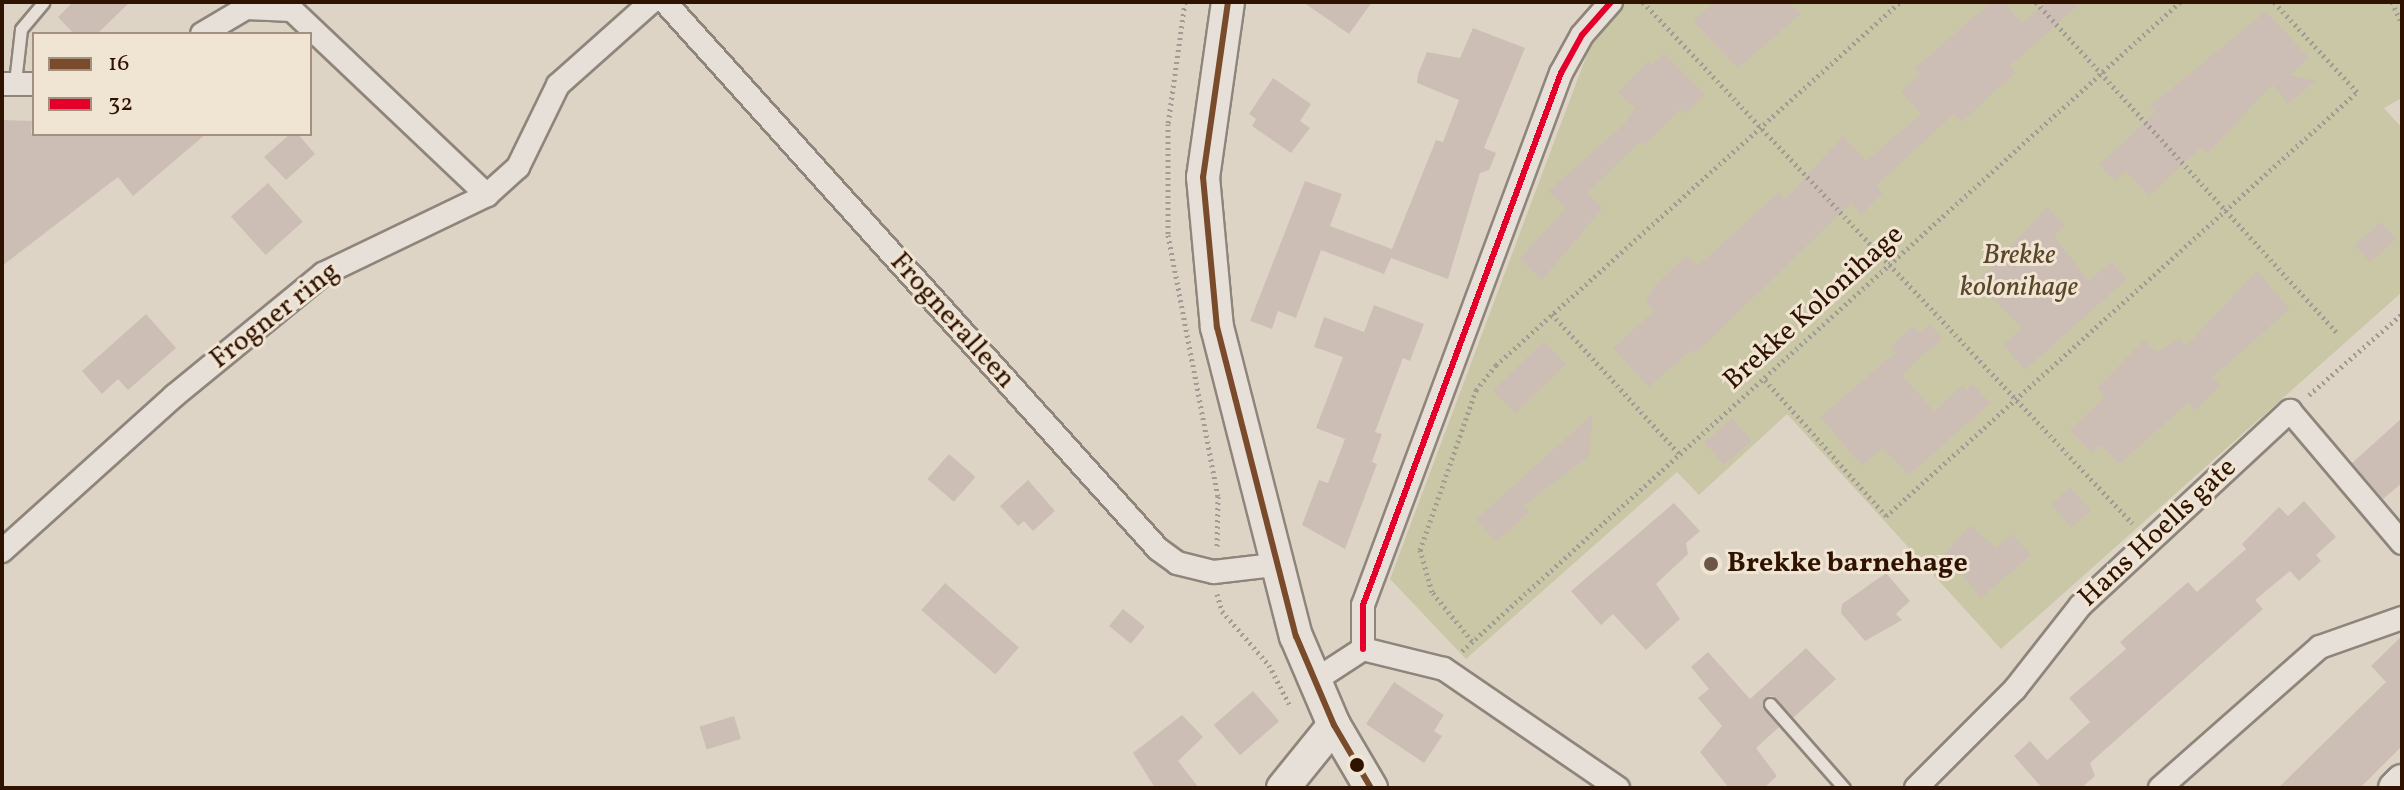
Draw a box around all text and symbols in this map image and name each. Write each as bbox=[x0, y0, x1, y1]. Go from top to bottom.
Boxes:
legend bbox=[32, 32, 312, 136]
text: 16 bbox=[108, 47, 129, 81]
text: 32 bbox=[108, 87, 133, 121]
street label: Brekke Kolonihage bbox=[1717, 218, 1911, 398]
park label: Brekke kolonihage bbox=[1960, 239, 2078, 305]
street label: Frogneralleen bbox=[882, 246, 1022, 396]
street label: Frogner ring bbox=[204, 255, 346, 377]
street label: Hans Hoells gate bbox=[2072, 451, 2244, 615]
place label: Brekke barnehage bbox=[1727, 547, 1968, 581]
marker: Brekke barnehage bbox=[1702, 555, 1720, 573]
unlabelled marker bbox=[1349, 757, 1365, 773]

